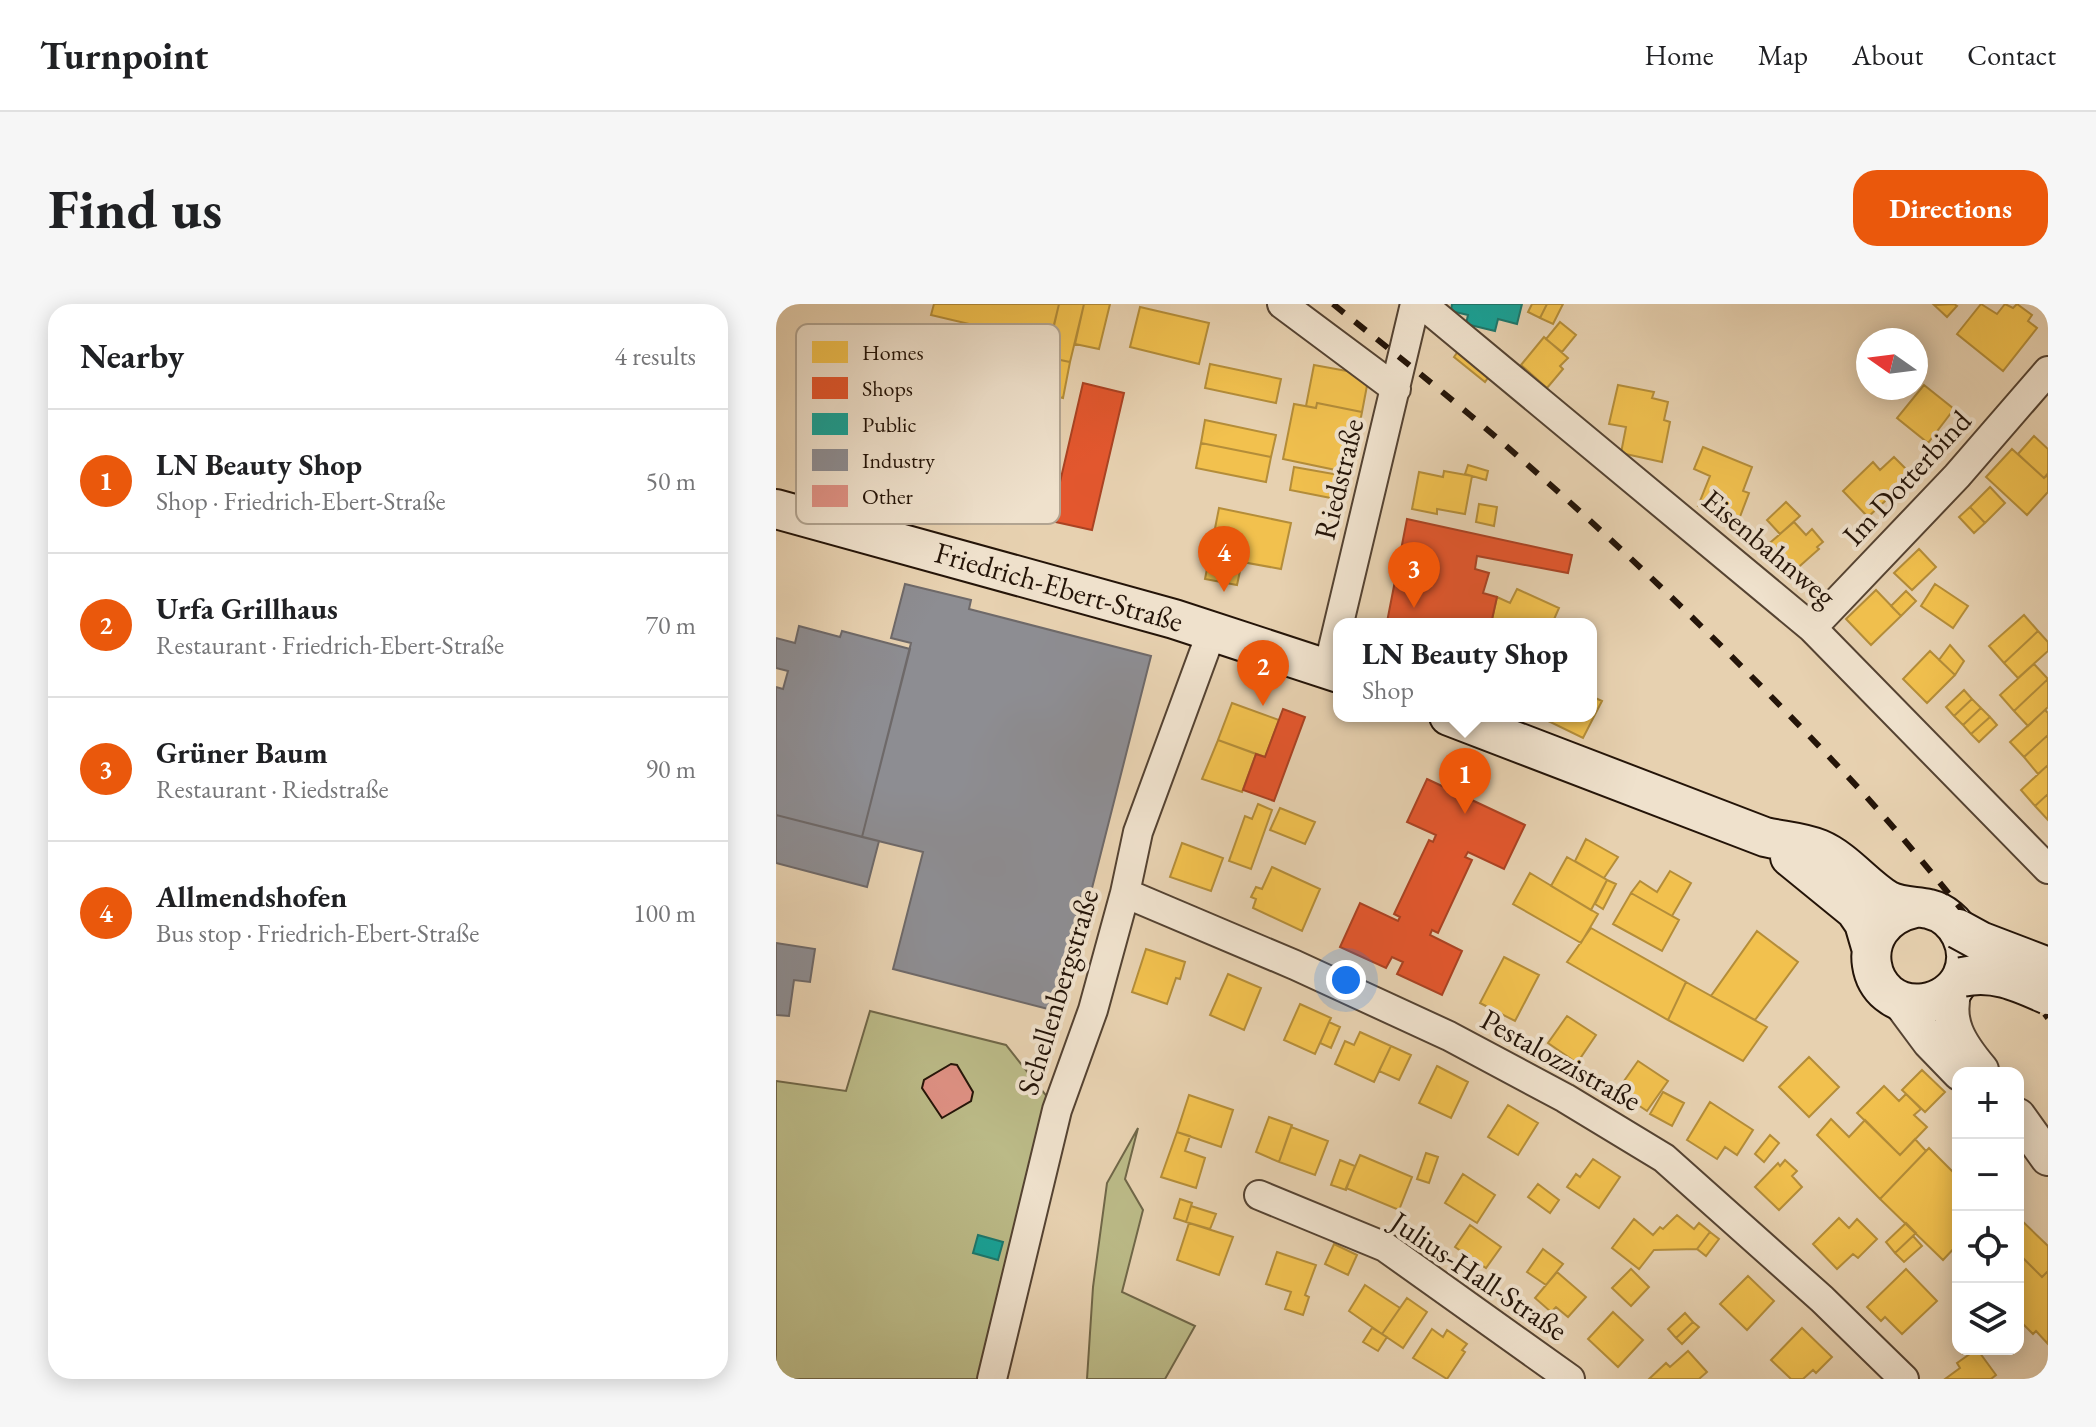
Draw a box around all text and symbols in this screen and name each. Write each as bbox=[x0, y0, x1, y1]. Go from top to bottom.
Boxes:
text: Turnpoint bbox=[40, 31, 208, 80]
text: Home bbox=[1644, 37, 1714, 73]
text: Map bbox=[1758, 37, 1808, 73]
text: About bbox=[1852, 37, 1923, 73]
text: Contact bbox=[1967, 37, 2056, 73]
button: Directions bbox=[1853, 170, 2048, 246]
text: Find us bbox=[48, 172, 222, 245]
legend bbox=[796, 324, 1060, 524]
north arrow bbox=[1856, 328, 1928, 400]
text: Nearby bbox=[80, 334, 184, 378]
text: Homes bbox=[862, 338, 924, 367]
text: 4 results bbox=[615, 339, 696, 373]
text: Shops bbox=[862, 374, 913, 403]
street label: Im Dotterbind bbox=[1834, 401, 1980, 554]
text: Public bbox=[862, 410, 916, 439]
street label: Riedstraße bbox=[1305, 414, 1372, 543]
text: LN Beauty Shop bbox=[156, 445, 362, 484]
text: Industry bbox=[862, 446, 935, 475]
text: 1 bbox=[99, 464, 113, 498]
text: 50 m bbox=[646, 464, 696, 498]
street label: Eisenbahnweg bbox=[1694, 480, 1845, 616]
text: Other bbox=[862, 482, 914, 511]
text: Shop · Friedrich-Ebert-Straße bbox=[156, 484, 446, 518]
pin: 4 bbox=[1198, 526, 1250, 592]
street label: Friedrich-Ebert-Straße bbox=[930, 532, 1188, 641]
pin: 3 bbox=[1388, 542, 1440, 608]
text: Urfa Grillhaus bbox=[156, 589, 338, 628]
text: 2 bbox=[99, 608, 113, 642]
text: 70 m bbox=[646, 608, 696, 642]
popup bbox=[1333, 618, 1597, 722]
text: Restaurant · Friedrich-Ebert-Straße bbox=[156, 628, 504, 662]
text: LN Beauty Shop bbox=[1362, 634, 1568, 673]
pin: 2 bbox=[1237, 640, 1289, 706]
text: Shop bbox=[1362, 673, 1414, 707]
text: Grüner Baum bbox=[156, 733, 328, 772]
pin: 1 bbox=[1439, 748, 1491, 814]
text: 3 bbox=[99, 752, 113, 786]
text: 90 m bbox=[646, 752, 696, 786]
text: Restaurant · Riedstraße bbox=[156, 772, 389, 806]
text: Allmendshofen bbox=[156, 877, 347, 916]
street label: Schellenbergstraße bbox=[1008, 884, 1107, 1100]
text: 4 bbox=[99, 896, 113, 930]
text: 100 m bbox=[633, 896, 696, 930]
text: Bus stop · Friedrich-Ebert-Straße bbox=[156, 916, 479, 950]
your location bbox=[1326, 960, 1366, 1000]
street label: Pestalozzistraße bbox=[1474, 1000, 1648, 1120]
map controls bbox=[1952, 1067, 2024, 1355]
button: + bbox=[1952, 1067, 2024, 1139]
button: − bbox=[1952, 1139, 2024, 1211]
street label: Julius-Hall-Straße bbox=[1381, 1200, 1575, 1349]
button: locate bbox=[1952, 1211, 2024, 1283]
button: layers bbox=[1952, 1283, 2024, 1355]

